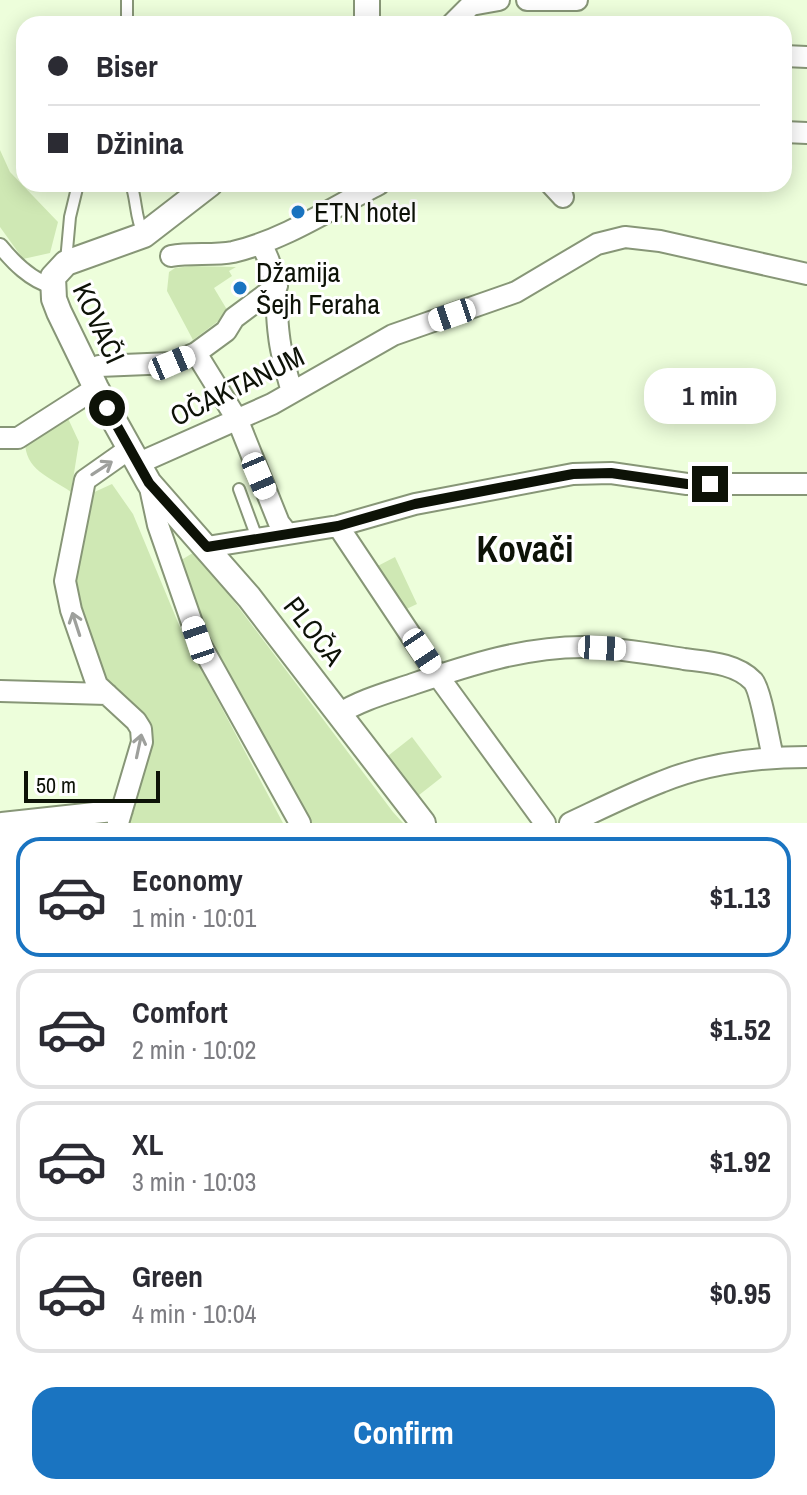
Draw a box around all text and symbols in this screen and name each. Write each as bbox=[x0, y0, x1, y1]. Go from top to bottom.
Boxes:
text: Biser bbox=[96, 46, 158, 86]
text: Džinina bbox=[96, 123, 183, 163]
place label: ETN hotel bbox=[314, 193, 416, 231]
marker: ETN hotel bbox=[289, 203, 307, 221]
place label: Džamija Šejh Feraha bbox=[256, 253, 380, 323]
street label: KOVAČI bbox=[64, 276, 134, 370]
marker: Džamija Šejh Feraha bbox=[231, 279, 249, 297]
car bbox=[425, 296, 479, 334]
street label: OČAKTANUM bbox=[164, 337, 310, 435]
car bbox=[145, 343, 199, 383]
callout: 1 min bbox=[644, 368, 776, 424]
text: 1 min bbox=[682, 378, 738, 413]
route start bbox=[89, 390, 125, 426]
car bbox=[239, 449, 279, 503]
one-way arrow bbox=[91, 460, 113, 476]
route end bbox=[692, 466, 728, 502]
district label: Kovači bbox=[477, 525, 573, 573]
street label: PLOČA bbox=[275, 589, 353, 674]
one-way arrow bbox=[68, 612, 82, 637]
car bbox=[179, 613, 217, 667]
car bbox=[399, 624, 445, 678]
car bbox=[577, 635, 627, 661]
one-way arrow bbox=[132, 733, 147, 759]
scale bar bbox=[24, 767, 160, 803]
text: 50 m bbox=[36, 770, 76, 800]
text: Economy bbox=[132, 860, 243, 900]
icon: car bbox=[36, 861, 108, 933]
text: $1.13 bbox=[709, 877, 771, 917]
text: 1 min · 10:01 bbox=[132, 900, 256, 935]
text: Comfort bbox=[132, 992, 228, 1032]
icon: car bbox=[36, 993, 108, 1065]
text: $1.52 bbox=[709, 1009, 771, 1049]
text: 2 min · 10:02 bbox=[132, 1032, 256, 1067]
text: XL bbox=[132, 1124, 163, 1164]
icon: car bbox=[36, 1125, 108, 1197]
text: $1.92 bbox=[709, 1141, 771, 1181]
text: 3 min · 10:03 bbox=[132, 1164, 256, 1199]
text: Green bbox=[132, 1256, 203, 1296]
icon: car bbox=[36, 1257, 108, 1329]
text: $0.95 bbox=[709, 1273, 771, 1313]
text: 4 min · 10:04 bbox=[132, 1296, 256, 1331]
button: Confirm bbox=[32, 1387, 775, 1479]

